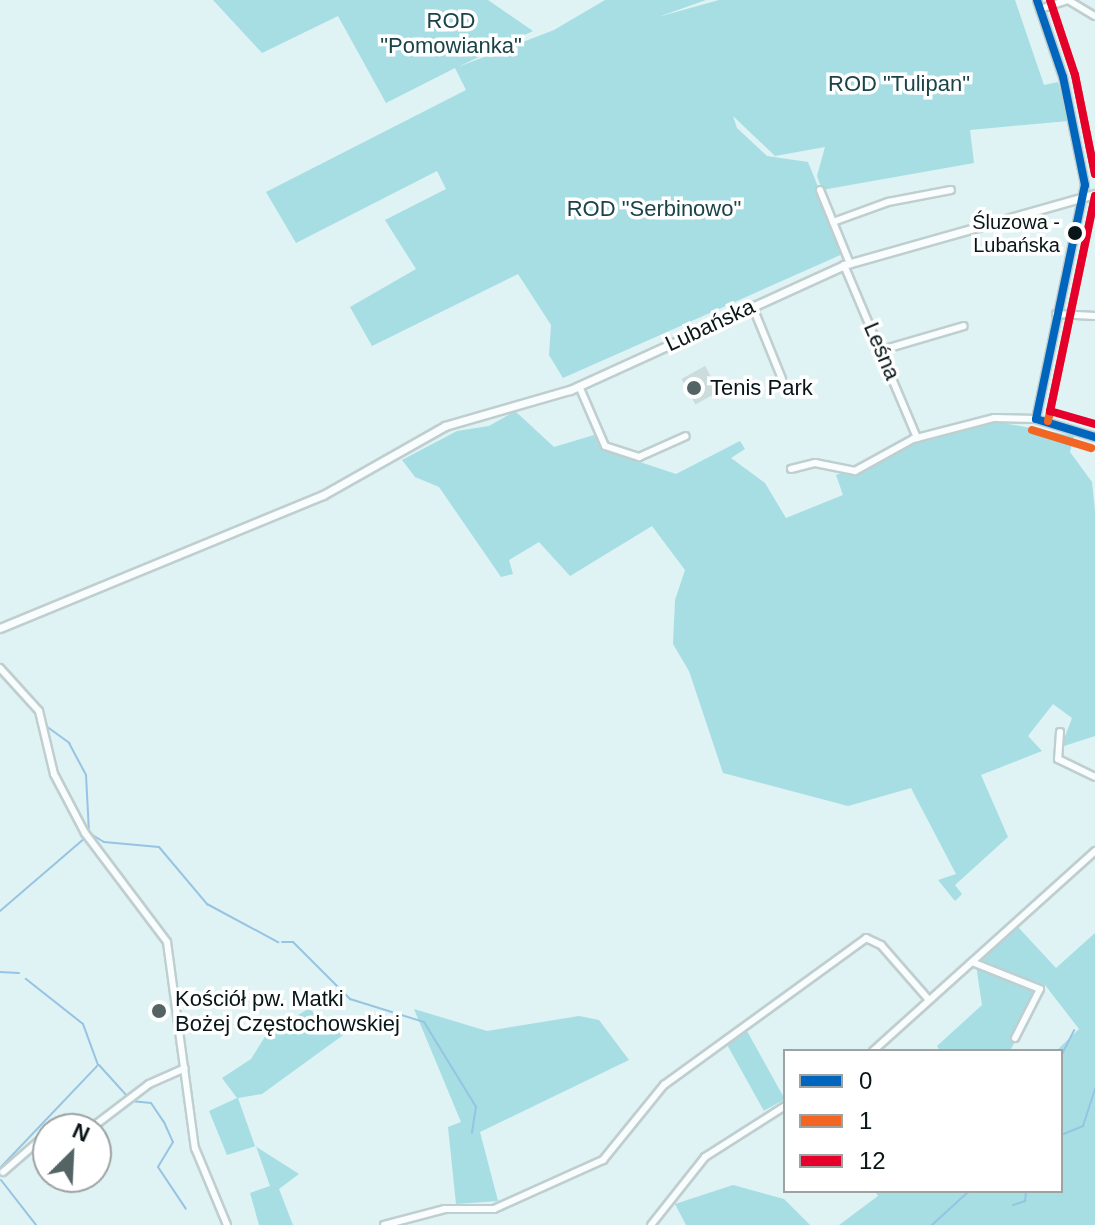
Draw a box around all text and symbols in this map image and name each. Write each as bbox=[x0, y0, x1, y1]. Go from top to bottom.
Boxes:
park label: ROD "Pomowianka" bbox=[380, 7, 522, 58]
park label: ROD "Tulipan" bbox=[828, 71, 970, 97]
park label: ROD "Serbinowo" bbox=[567, 196, 741, 222]
place label: Śluzowa - Lubańska bbox=[972, 210, 1060, 257]
marker: Śluzowa - Lubańska bbox=[1067, 225, 1083, 241]
street label: Lubańska bbox=[661, 293, 759, 357]
street label: Leśna bbox=[858, 318, 906, 384]
place label: Tenis Park bbox=[710, 375, 813, 401]
marker: Tenis Park bbox=[685, 379, 703, 397]
place label: Kościół pw. Matki Bożej Częstochowskiej bbox=[175, 985, 400, 1036]
marker: Kościół pw. Matki Bożej Częstochowskiej bbox=[150, 1002, 168, 1020]
legend bbox=[783, 1049, 1063, 1193]
text: 0 bbox=[859, 1067, 872, 1094]
text: 1 bbox=[859, 1107, 872, 1134]
north arrow bbox=[32, 1113, 112, 1193]
text: N bbox=[69, 1118, 93, 1147]
text: 12 bbox=[859, 1147, 886, 1174]

